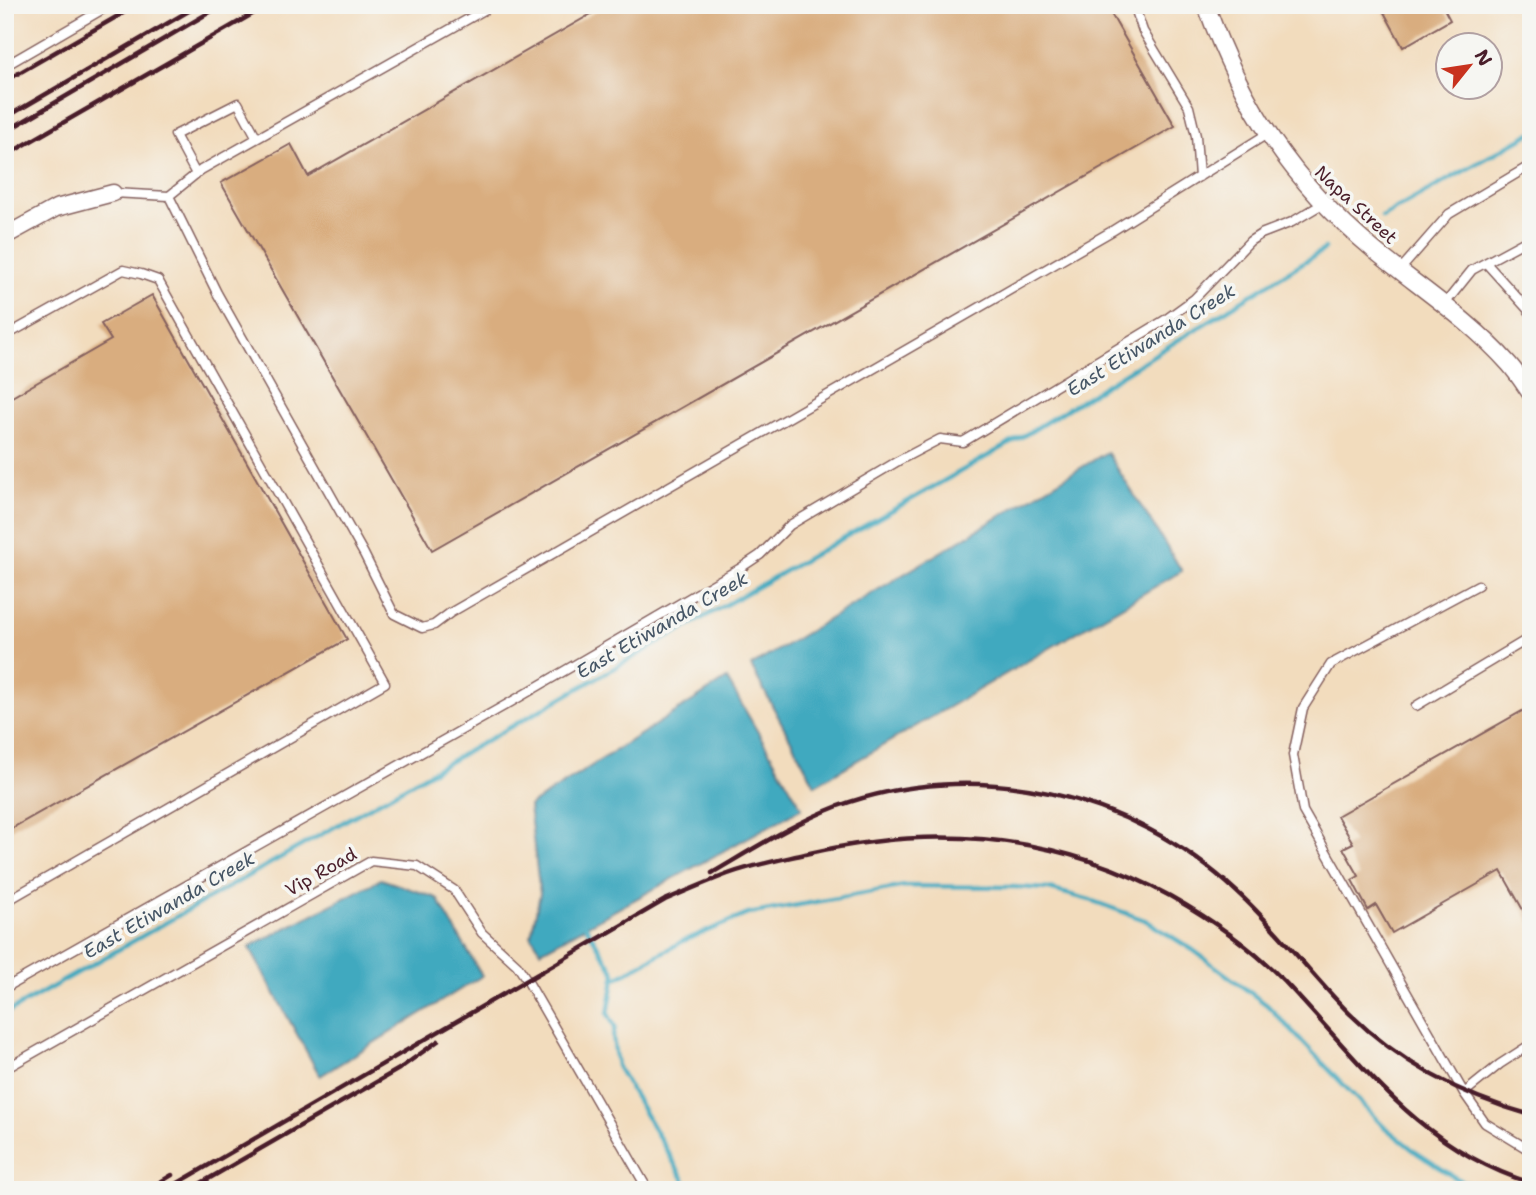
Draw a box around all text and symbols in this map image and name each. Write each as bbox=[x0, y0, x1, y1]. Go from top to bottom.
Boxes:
north arrow bbox=[1434, 32, 1504, 102]
text: N bbox=[1469, 45, 1498, 71]
street label: Napa Street bbox=[1309, 160, 1403, 250]
water label: East Etiwanda Creek bbox=[1062, 278, 1240, 402]
water label: East Etiwanda Creek bbox=[572, 566, 753, 684]
street label: Vip Road bbox=[281, 842, 361, 902]
water label: East Etiwanda Creek bbox=[79, 846, 260, 964]

